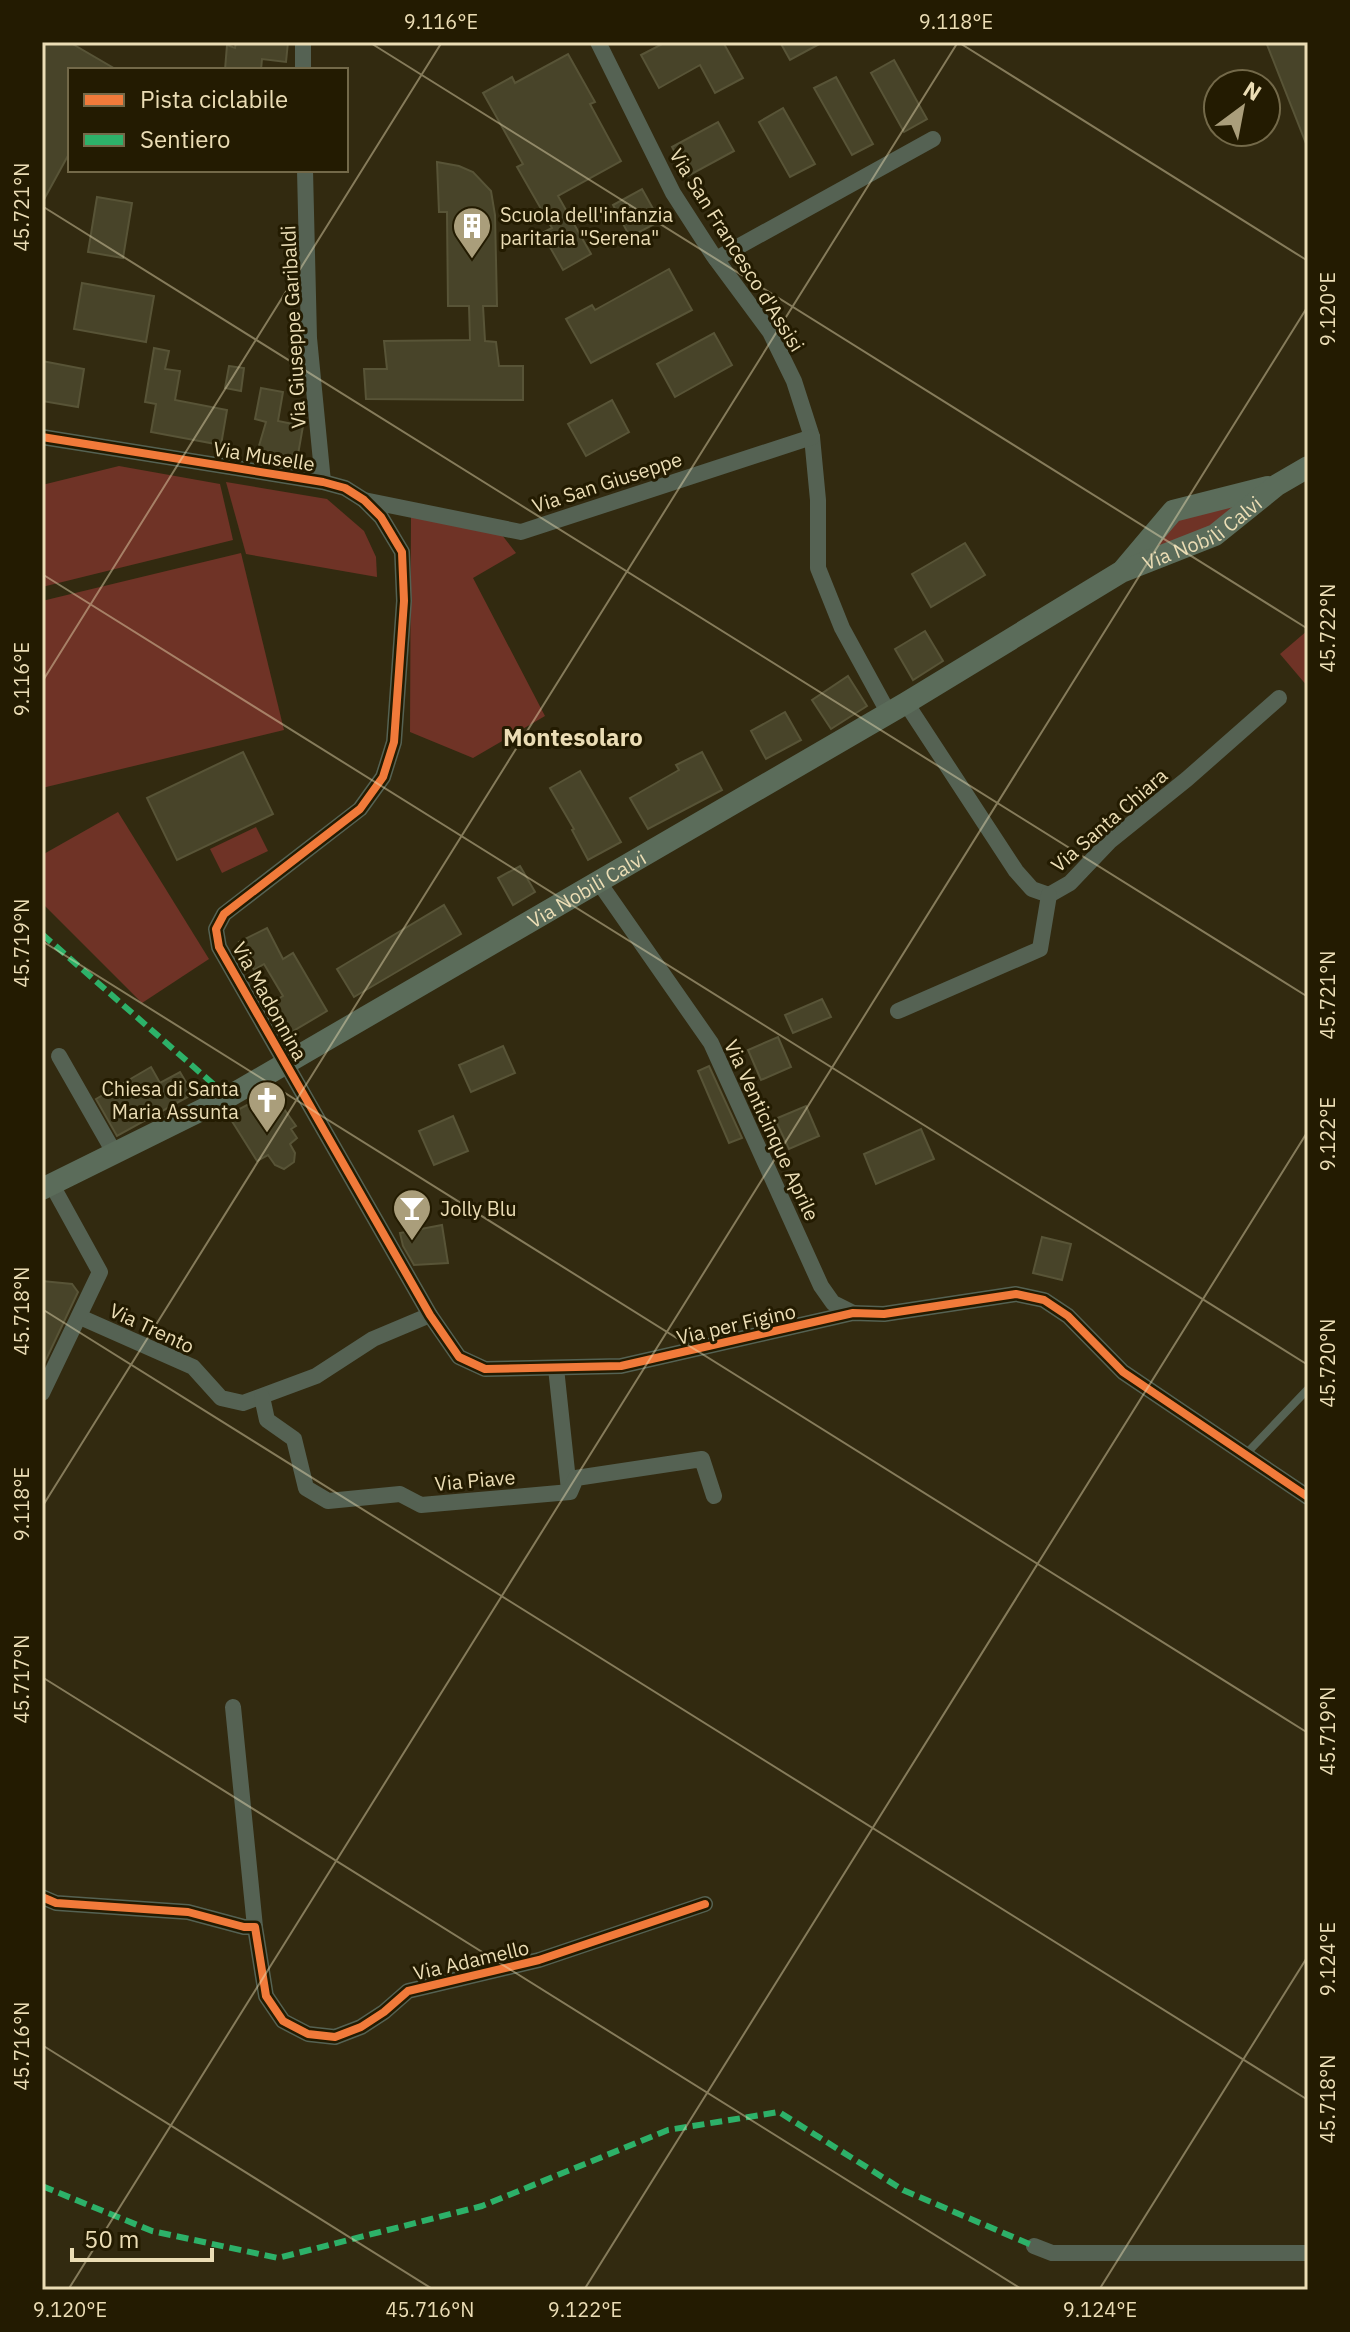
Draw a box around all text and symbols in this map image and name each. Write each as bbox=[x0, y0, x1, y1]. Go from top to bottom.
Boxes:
text: 9.116°E bbox=[404, 8, 478, 35]
text: 9.118°E bbox=[919, 8, 993, 35]
legend bbox=[68, 68, 348, 172]
north arrow bbox=[1202, 68, 1282, 148]
text: N bbox=[1238, 74, 1267, 107]
text: Pista ciclabile bbox=[140, 83, 288, 115]
text: Sentiero bbox=[140, 123, 230, 155]
street label: Via San Francesco d'Assisi bbox=[663, 143, 811, 357]
text: 45.721°N bbox=[8, 163, 35, 251]
place label: Scuola dell'infanzia paritaria "Serena" bbox=[500, 201, 673, 251]
building icon: Scuola dell'infanzia paritaria "Serena" bbox=[451, 205, 493, 260]
street label: Via Giuseppe Garibaldi bbox=[274, 225, 312, 429]
text: 9.120°E bbox=[1314, 272, 1341, 346]
street label: Via Muselle bbox=[211, 435, 317, 477]
street label: Via San Giuseppe bbox=[529, 445, 685, 519]
street label: Via Nobili Calvi bbox=[1138, 489, 1267, 576]
text: 45.722°N bbox=[1314, 584, 1341, 672]
text: 9.116°E bbox=[8, 642, 35, 716]
district label: Montesolaro bbox=[503, 721, 643, 753]
street label: Via Santa Chiara bbox=[1045, 762, 1173, 878]
street label: Via Nobili Calvi bbox=[522, 844, 651, 934]
text: 45.719°N bbox=[8, 899, 35, 987]
street label: Via Madonnina bbox=[226, 937, 314, 1066]
text: 45.721°N bbox=[1314, 951, 1341, 1039]
street label: Via Venticinque Aprile bbox=[718, 1035, 826, 1225]
place label: Chiesa di Santa Maria Assunta bbox=[101, 1075, 239, 1125]
church icon: Chiesa di Santa Maria Assunta bbox=[246, 1079, 288, 1134]
text: 9.122°E bbox=[1314, 1097, 1341, 1171]
bar icon: Jolly Blu bbox=[391, 1187, 433, 1242]
place label: Jolly Blu bbox=[440, 1195, 517, 1222]
text: 45.718°N bbox=[8, 1267, 35, 1355]
street label: Via Trento bbox=[105, 1297, 199, 1359]
street label: Via per Figino bbox=[674, 1297, 798, 1351]
text: 45.720°N bbox=[1314, 1319, 1341, 1407]
street label: Via Piave bbox=[434, 1463, 516, 1497]
text: 9.118°E bbox=[8, 1467, 35, 1541]
text: 45.717°N bbox=[8, 1635, 35, 1723]
text: 45.719°N bbox=[1314, 1687, 1341, 1775]
text: 9.124°E bbox=[1314, 1922, 1341, 1996]
street label: Via Adamello bbox=[410, 1934, 532, 1986]
text: 45.716°N bbox=[8, 2002, 35, 2090]
text: 45.718°N bbox=[1314, 2055, 1341, 2143]
scale bar bbox=[72, 2212, 212, 2262]
text: 50 m bbox=[84, 2223, 139, 2255]
text: 9.120°E bbox=[33, 2296, 107, 2323]
text: 45.716°N bbox=[386, 2296, 474, 2323]
text: 9.122°E bbox=[548, 2296, 622, 2323]
text: 9.124°E bbox=[1063, 2296, 1137, 2323]

